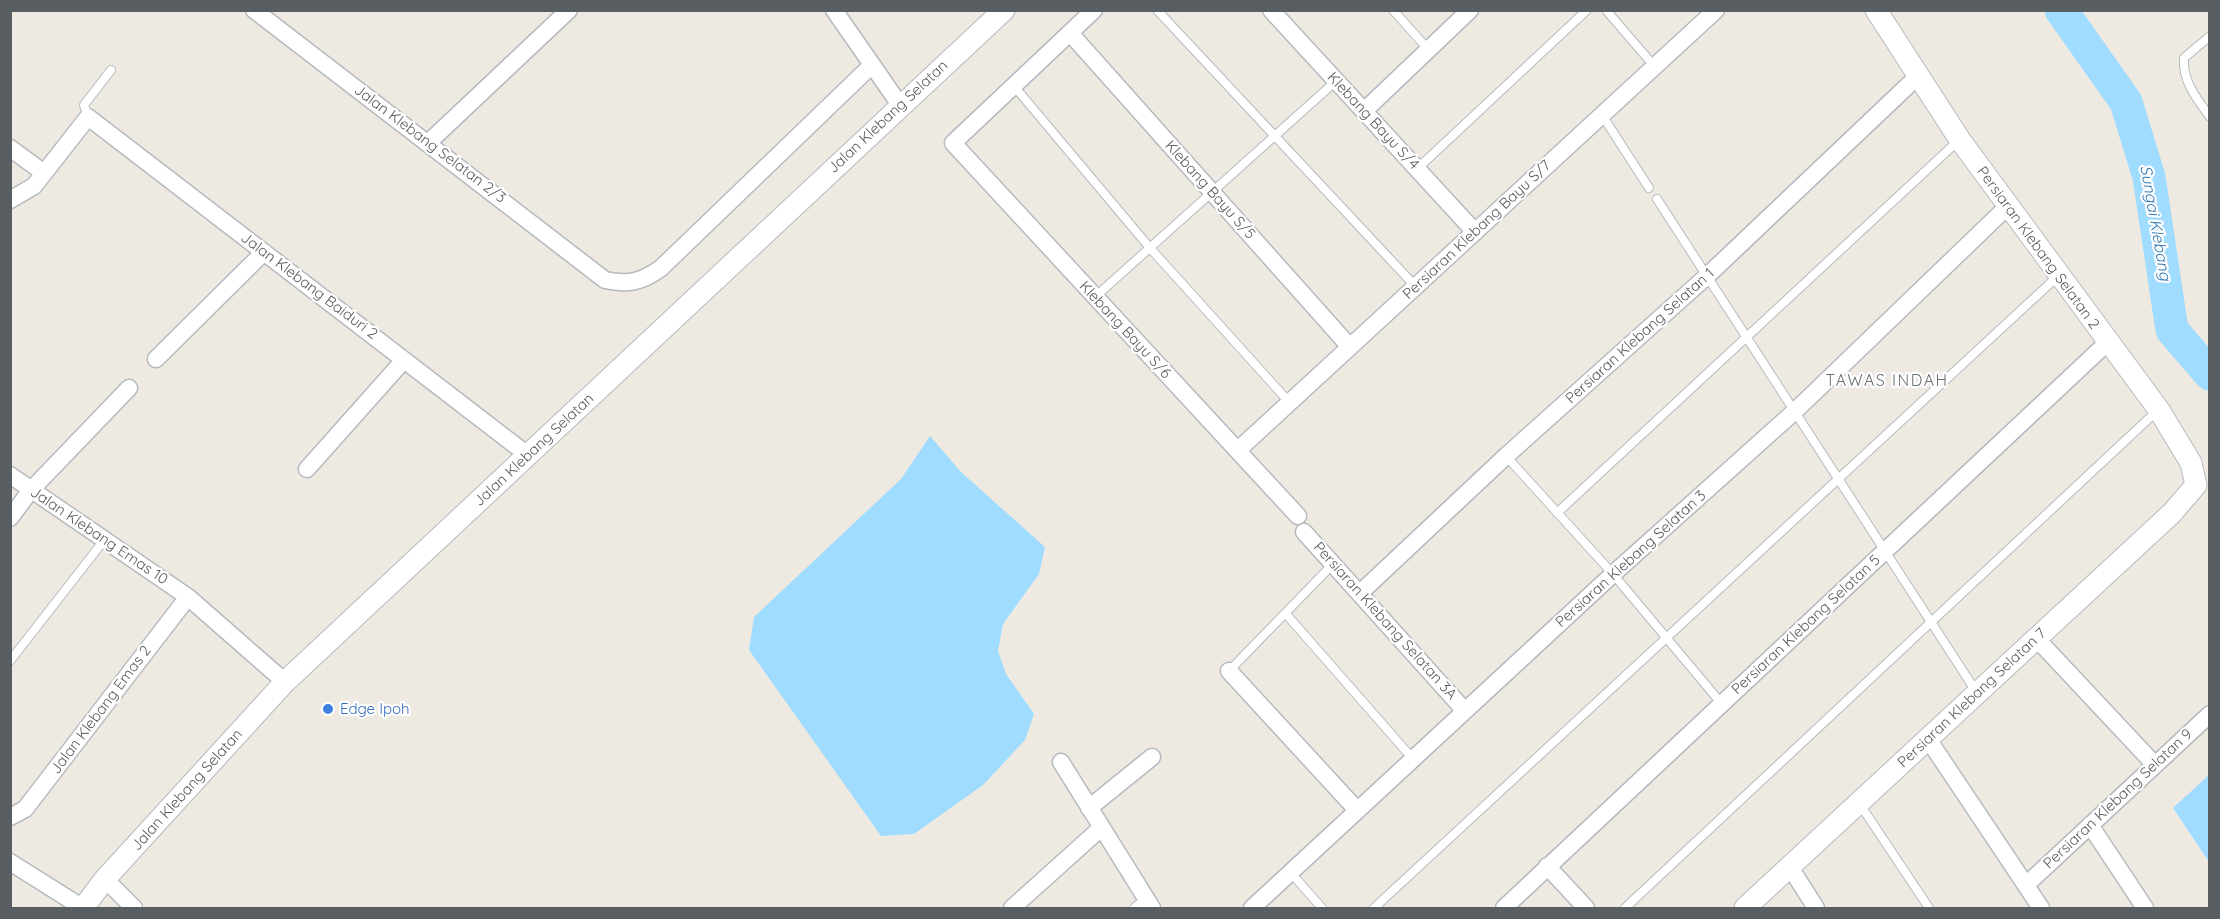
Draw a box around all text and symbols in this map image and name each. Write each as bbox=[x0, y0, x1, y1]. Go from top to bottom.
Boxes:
street label: Jalan Klebang Selatan bbox=[824, 57, 952, 177]
street label: Klebang Bayu S/4 bbox=[1323, 69, 1423, 173]
street label: Jalan Klebang Selatan 2/3 bbox=[350, 81, 510, 207]
street label: Klebang Bayu S/5 bbox=[1161, 137, 1259, 243]
street label: Persiaran Klebang Bayu S/7 bbox=[1399, 157, 1555, 303]
street label: Persiaran Klebang Selatan 2 bbox=[1973, 163, 2103, 333]
water label: Sungai Klebang bbox=[2135, 164, 2175, 282]
street label: Jalan Klebang Baiduri 2 bbox=[237, 229, 381, 343]
street label: Persiaran Klebang Selatan 1 bbox=[1562, 264, 1718, 408]
street label: Klebang Bayu S/6 bbox=[1075, 278, 1175, 382]
district label: TAWAS INDAH bbox=[1825, 371, 1949, 391]
street label: Jalan Klebang Selatan bbox=[470, 390, 598, 510]
street label: Jalan Klebang Emas 10 bbox=[27, 483, 171, 589]
street label: Persiaran Klebang Selatan 3 bbox=[1552, 487, 1710, 631]
street label: Persiaran Klebang Selatan 3A bbox=[1309, 538, 1461, 704]
street label: Persiaran Klebang Selatan 5 bbox=[1728, 551, 1884, 699]
street label: Persiaran Klebang Selatan 7 bbox=[1894, 625, 2050, 771]
street label: Jalan Klebang Emas 2 bbox=[47, 642, 155, 778]
place label: Edge Ipoh bbox=[340, 700, 410, 718]
marker: Edge Ipoh bbox=[321, 702, 335, 716]
street label: Jalan Klebang Selatan bbox=[128, 725, 246, 855]
street label: Persiaran Klebang Selatan 9 bbox=[2040, 725, 2196, 873]

